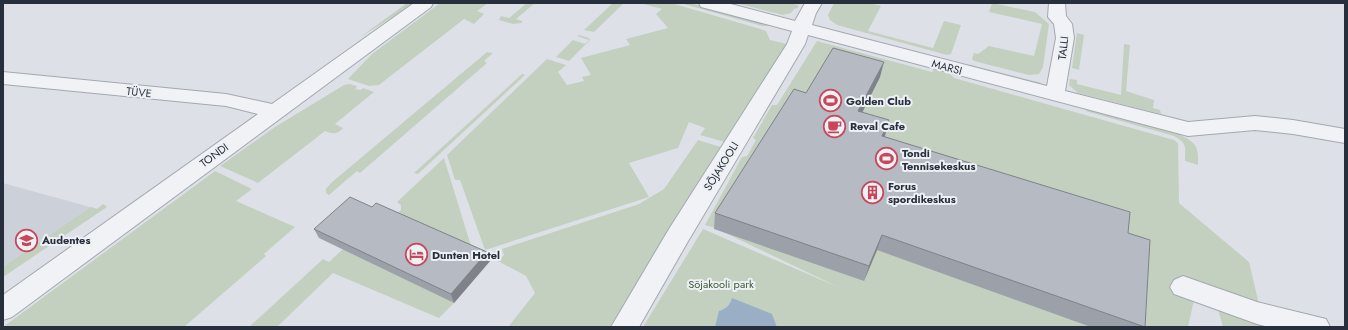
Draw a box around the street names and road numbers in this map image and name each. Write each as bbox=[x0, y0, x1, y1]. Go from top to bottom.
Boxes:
street label: TALLI bbox=[1054, 35, 1072, 61]
street label: MARSI bbox=[930, 55, 964, 79]
street label: TÜVE bbox=[126, 83, 152, 101]
street label: SÕJAKOOLI bbox=[700, 138, 742, 194]
street label: TONDI bbox=[196, 139, 232, 171]

